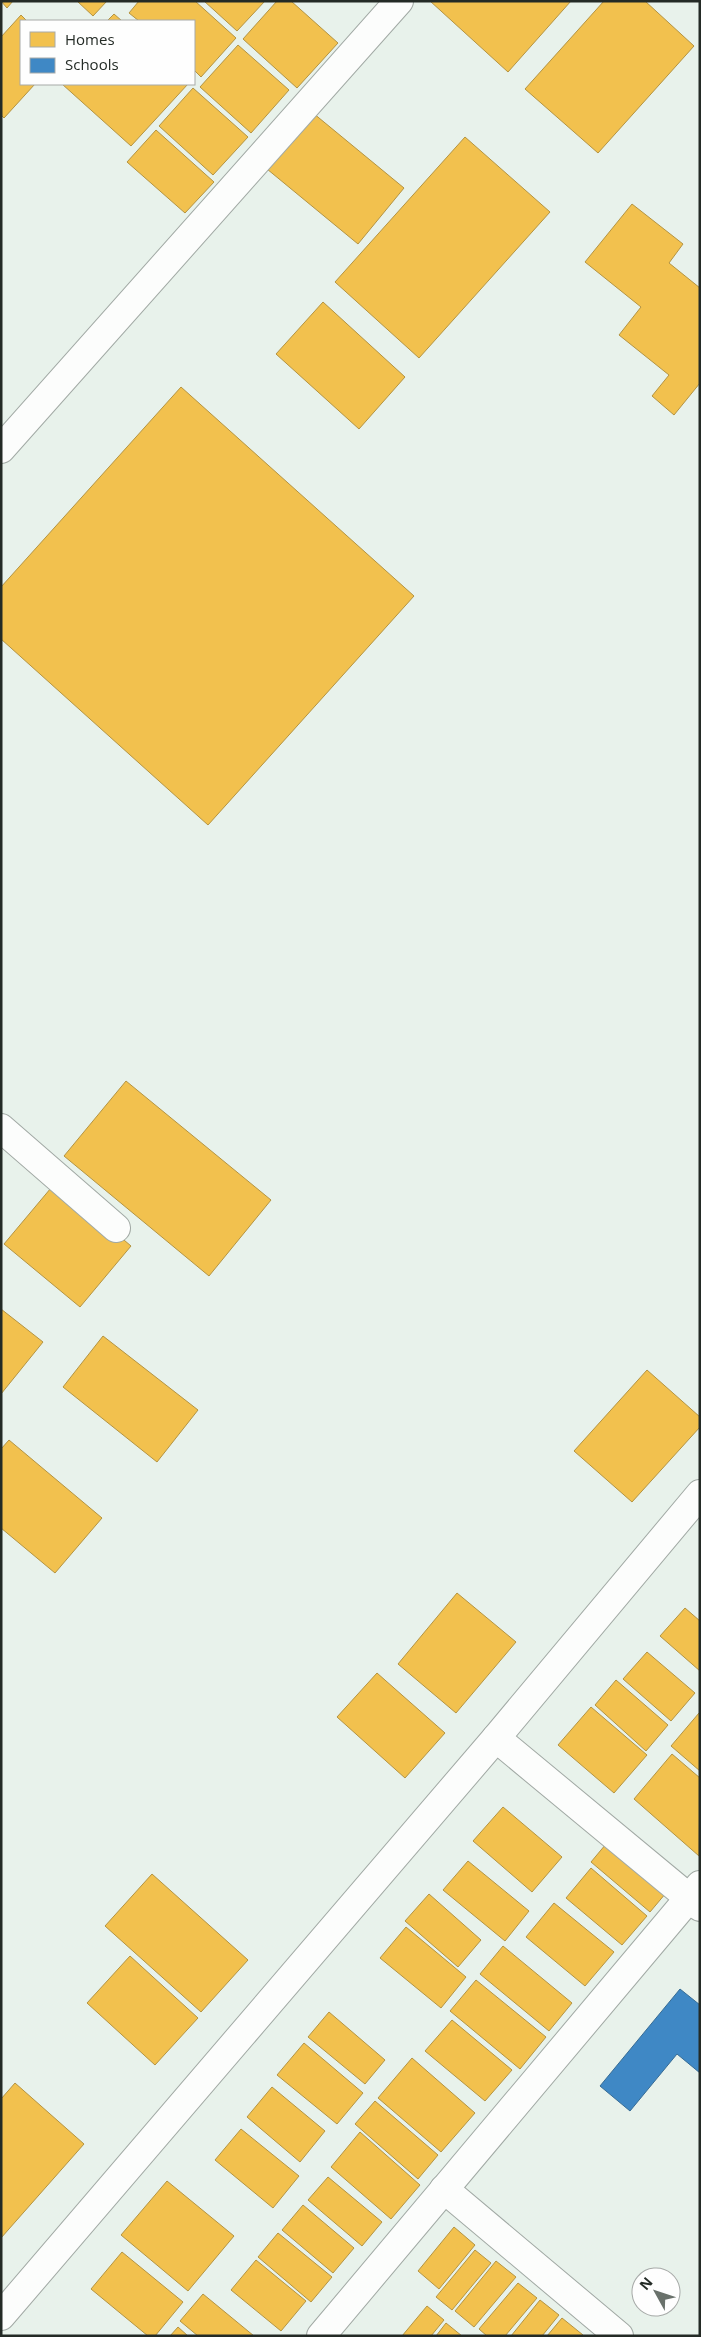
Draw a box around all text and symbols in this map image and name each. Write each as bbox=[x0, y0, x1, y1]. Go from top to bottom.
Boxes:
legend bbox=[20, 20, 195, 85]
text: Homes bbox=[65, 29, 115, 49]
text: Schools bbox=[65, 54, 119, 74]
north arrow bbox=[631, 2267, 681, 2317]
text: N bbox=[635, 2273, 657, 2294]

